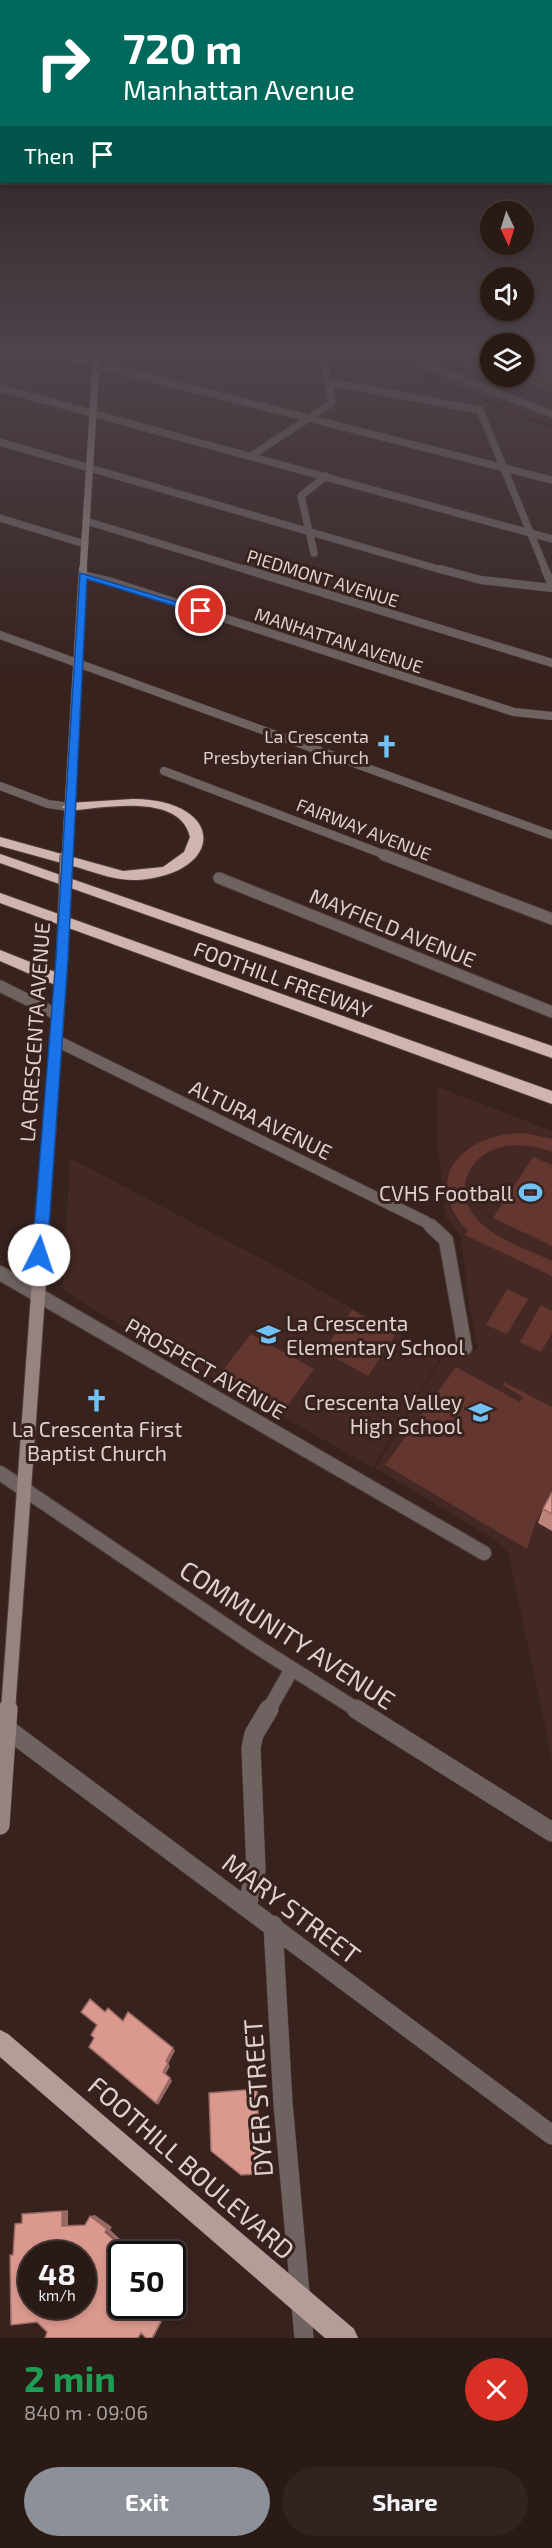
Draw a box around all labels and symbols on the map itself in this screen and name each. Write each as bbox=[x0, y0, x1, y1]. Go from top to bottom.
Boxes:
north arrow bbox=[480, 201, 534, 255]
street label: PIEDMONT AVENUE bbox=[244, 544, 402, 612]
pin bbox=[175, 585, 226, 636]
street label: MANHATTAN AVENUE bbox=[252, 602, 426, 678]
place label: La Crescenta Presbyterian Church bbox=[203, 725, 369, 768]
church icon: La Crescenta Presbyterian Church bbox=[374, 733, 400, 759]
street label: FAIRWAY AVENUE bbox=[294, 793, 434, 865]
street label: MAYFIELD AVENUE bbox=[306, 882, 480, 972]
street label: LA CRESCENTA AVENUE bbox=[14, 921, 54, 1143]
street label: FOOTHILL FREEWAY bbox=[191, 935, 375, 1023]
street label: ALTURA AVENUE bbox=[186, 1074, 336, 1164]
sports icon: CVHS Football bbox=[518, 1179, 544, 1205]
place label: CVHS Football bbox=[379, 1180, 514, 1205]
position arrow bbox=[7, 1223, 71, 1287]
place label: La Crescenta Elementary School bbox=[286, 1310, 466, 1359]
street label: PROSPECT AVENUE bbox=[122, 1312, 290, 1424]
school or university icon: La Crescenta Elementary School bbox=[255, 1321, 281, 1347]
church icon: La Crescenta First Baptist Church bbox=[84, 1387, 110, 1413]
place label: Crescenta Valley High School bbox=[304, 1389, 463, 1438]
school or university icon: Crescenta Valley High School bbox=[467, 1400, 493, 1426]
place label: La Crescenta First Baptist Church bbox=[12, 1416, 182, 1465]
street label: COMMUNITY AVENUE bbox=[175, 1553, 401, 1715]
street label: MARY STREET bbox=[217, 1846, 367, 1970]
street label: DYER STREET bbox=[236, 2018, 278, 2178]
street label: FOOTHILL BOULEVARD bbox=[83, 2069, 301, 2265]
speed limit sign: 50 bbox=[108, 2241, 186, 2319]

